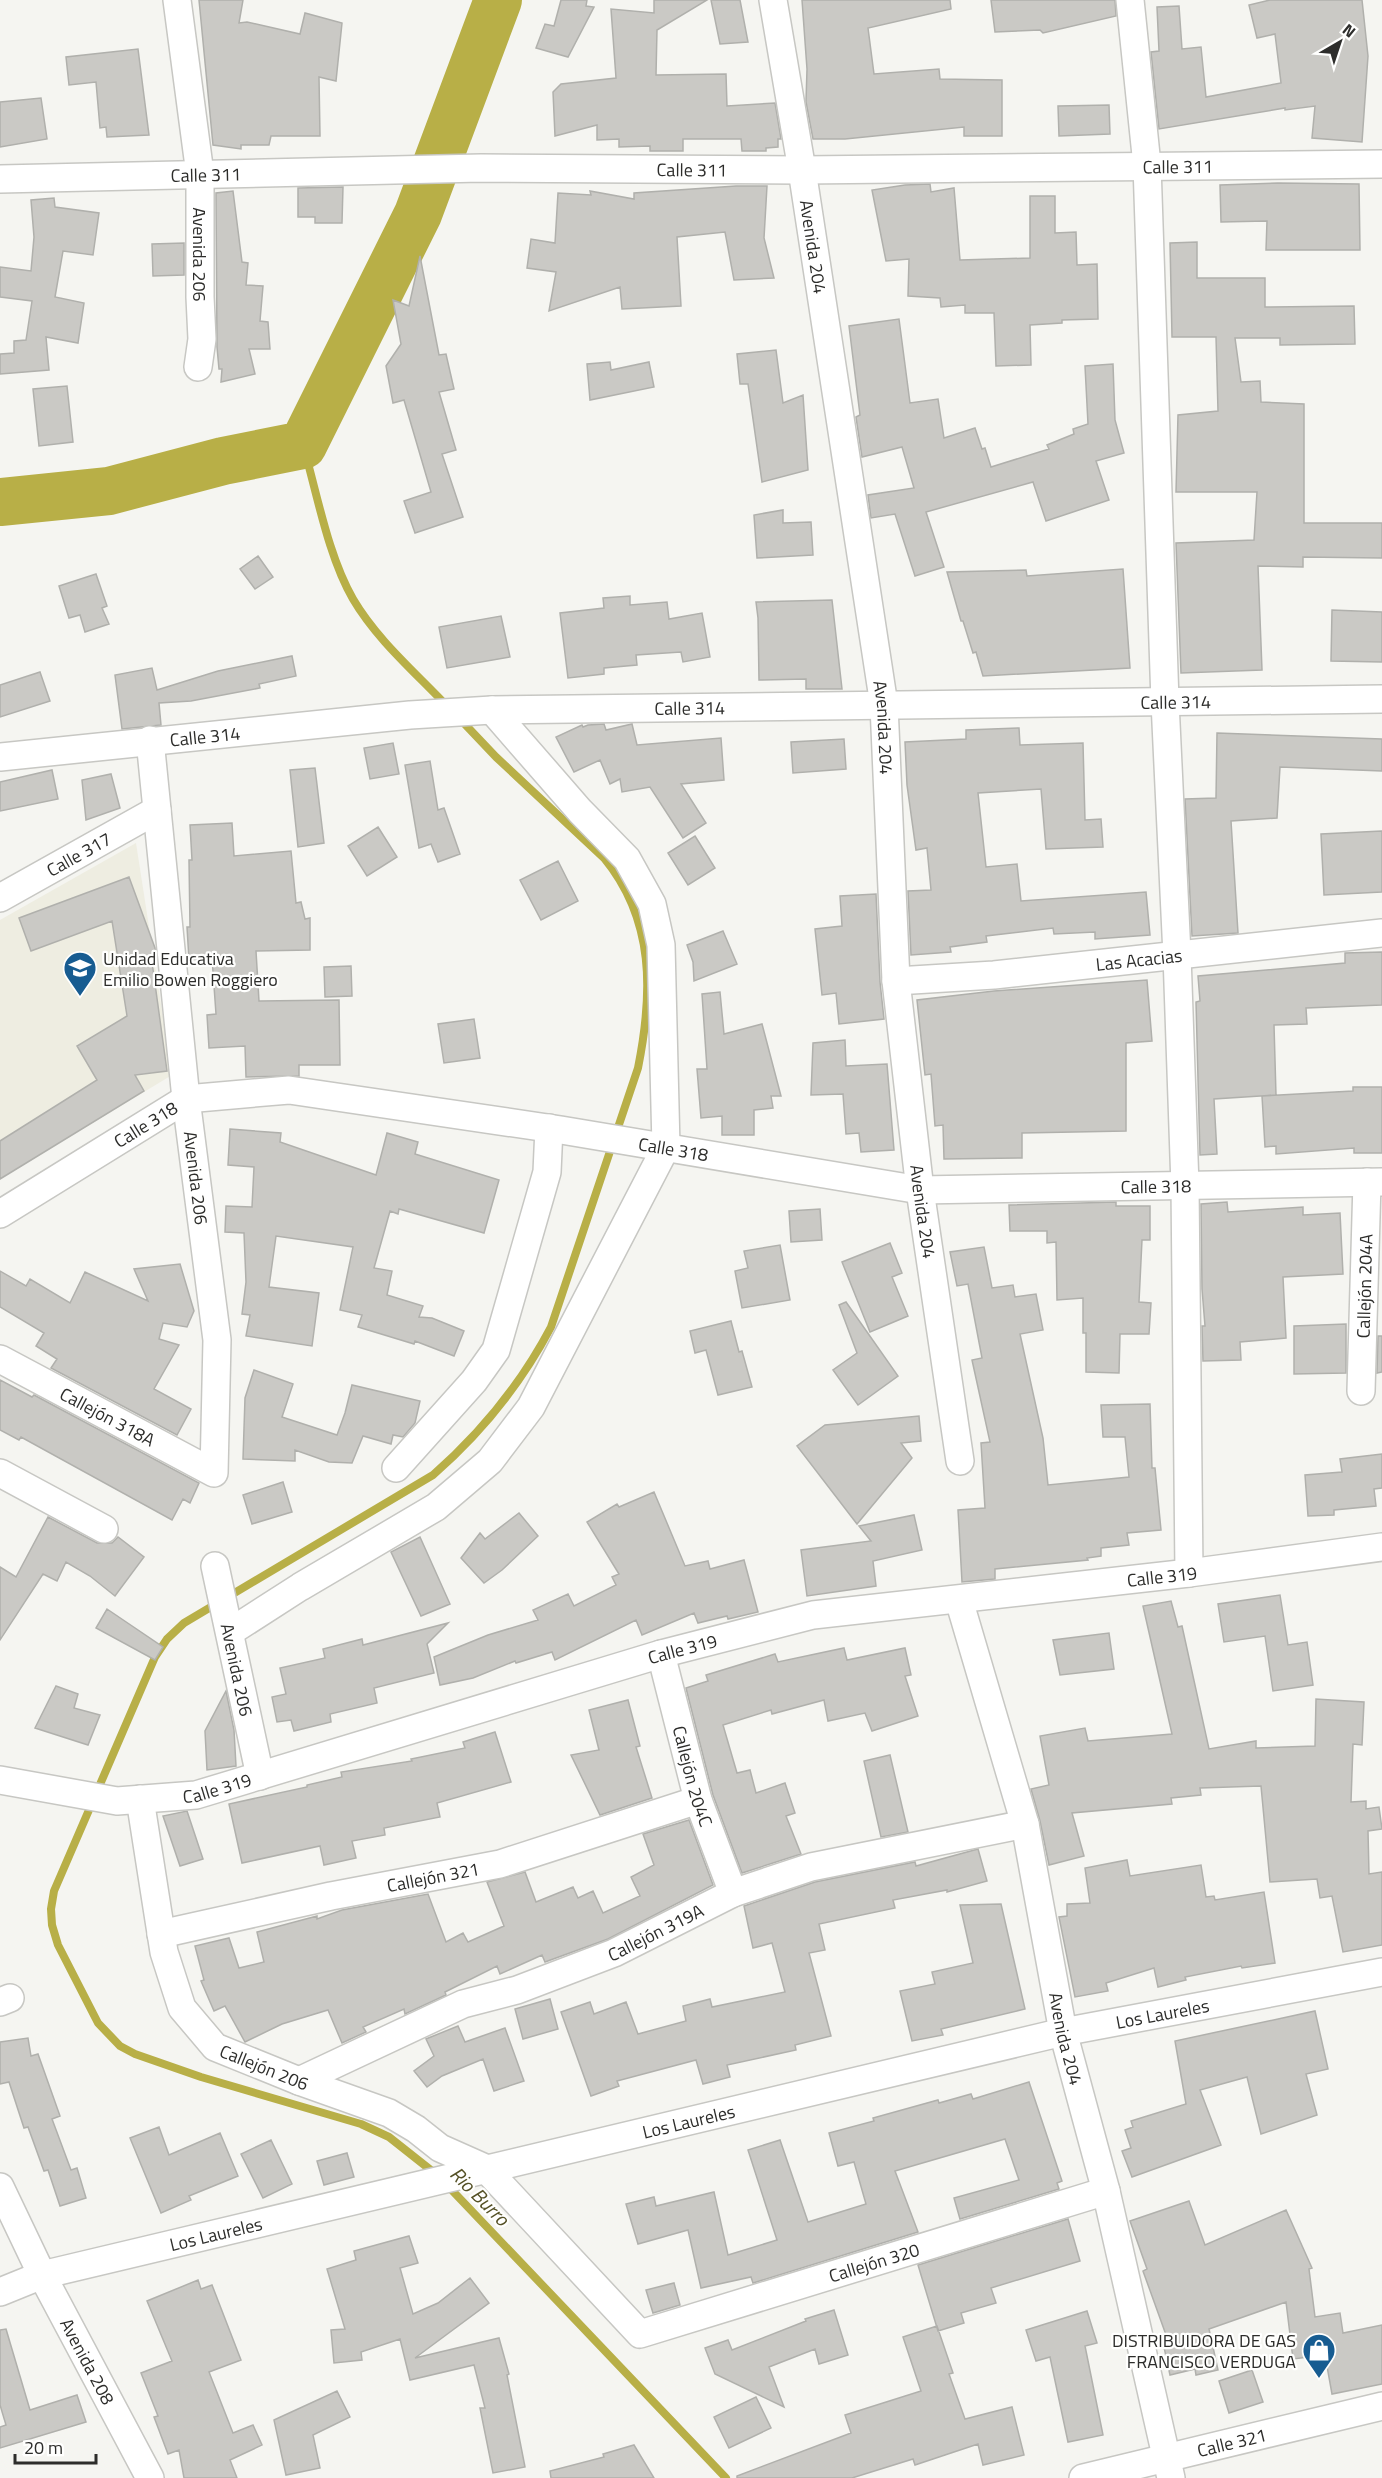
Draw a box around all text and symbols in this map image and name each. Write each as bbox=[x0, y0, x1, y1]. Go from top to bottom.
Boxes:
north arrow bbox=[1310, 12, 1370, 72]
text: N bbox=[1338, 18, 1361, 43]
street label: Calle 311 bbox=[1142, 152, 1213, 180]
street label: Calle 311 bbox=[657, 156, 727, 183]
street label: Calle 311 bbox=[170, 160, 242, 189]
street label: Avenida 204 bbox=[793, 198, 834, 295]
street label: Avenida 206 bbox=[187, 207, 214, 302]
street label: Avenida 204 bbox=[867, 678, 901, 775]
street label: Calle 314 bbox=[1140, 688, 1211, 715]
street label: Calle 314 bbox=[654, 694, 725, 721]
street label: Calle 314 bbox=[168, 719, 241, 753]
street label: Calle 317 bbox=[41, 825, 116, 883]
street label: Las Acacias bbox=[1094, 941, 1184, 977]
place label: Unidad Educativa Emilio Bowen Roggiero bbox=[103, 945, 278, 993]
school or university icon: Unidad Educativa Emilio Bowen Roggiero bbox=[62, 950, 98, 997]
street label: Calle 318 bbox=[108, 1094, 183, 1154]
street label: Avenida 206 bbox=[177, 1130, 215, 1226]
street label: Calle 318 bbox=[636, 1130, 710, 1168]
street label: Avenida 204 bbox=[904, 1163, 943, 1260]
street label: Calle 318 bbox=[1121, 1172, 1191, 1200]
street label: Callejón 204A bbox=[1349, 1233, 1379, 1339]
street label: Callejón 318A bbox=[55, 1380, 160, 1453]
street label: Calle 319 bbox=[1125, 1559, 1199, 1593]
street label: Avenida 206 bbox=[214, 1621, 260, 1719]
street label: Calle 319 bbox=[644, 1627, 720, 1671]
street label: Callejón 204C bbox=[666, 1723, 720, 1830]
street label: Calle 319 bbox=[182, 1765, 255, 1809]
street label: Callejón 321 bbox=[384, 1855, 482, 1899]
street label: Callejón 319A bbox=[604, 1897, 708, 1968]
street label: Avenida 204 bbox=[1042, 1990, 1090, 2088]
street label: Los Laureles bbox=[1114, 1991, 1211, 2035]
street label: Callejón 206 bbox=[216, 2037, 312, 2097]
street label: Los Laureles bbox=[640, 2097, 738, 2145]
water label: Rio Burro bbox=[443, 2159, 518, 2234]
street label: Los Laureles bbox=[167, 2210, 265, 2258]
street label: Callejón 320 bbox=[825, 2236, 923, 2289]
street label: Avenida 208 bbox=[54, 2313, 122, 2409]
place label: DISTRIBUIDORA DE GAS FRANCISCO VERDUGA bbox=[1112, 2327, 1296, 2375]
shop icon: DISTRIBUIDORA DE GAS FRANCISCO VERDUGA bbox=[1301, 2332, 1337, 2379]
street label: Calle 321 bbox=[1194, 2421, 1269, 2464]
scale bar bbox=[15, 2427, 96, 2465]
text: 20 m bbox=[24, 2434, 63, 2461]

